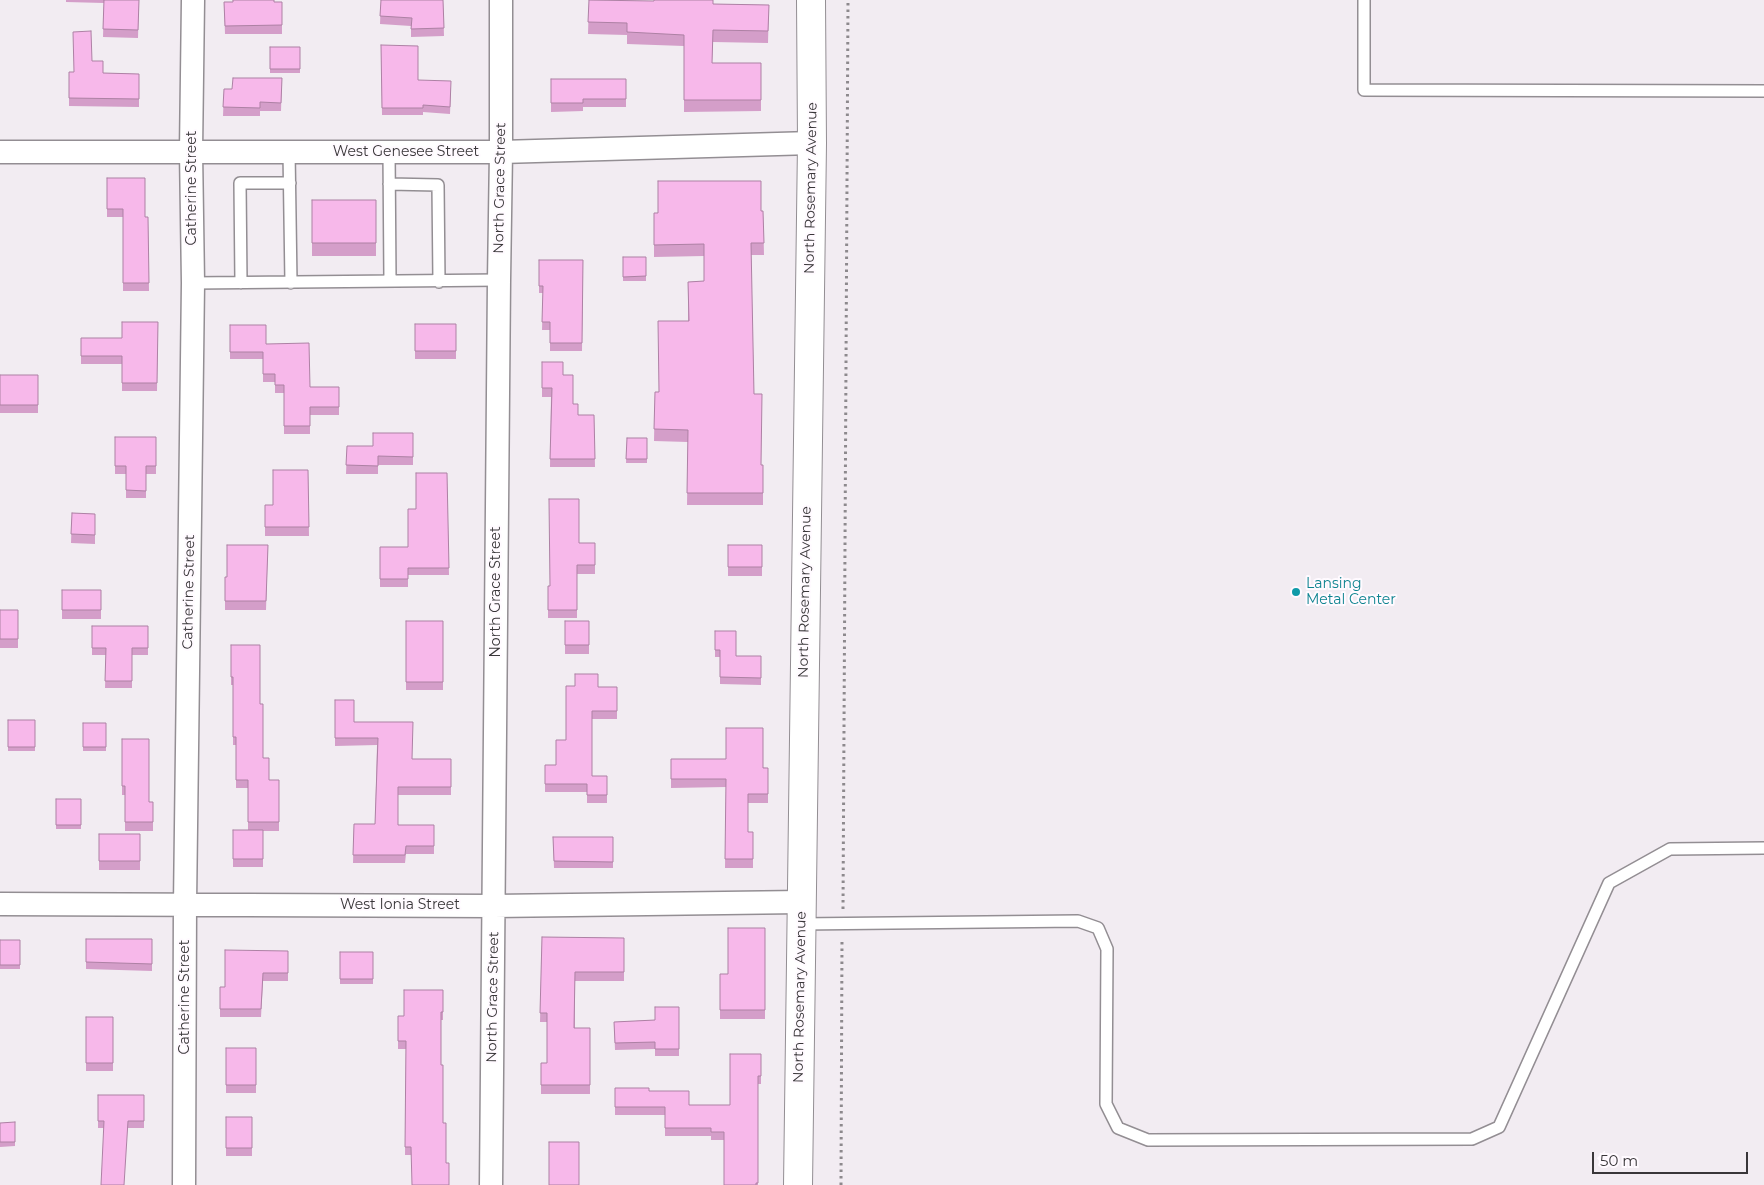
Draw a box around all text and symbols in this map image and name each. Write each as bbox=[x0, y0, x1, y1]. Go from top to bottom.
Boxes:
street label: North Rosemary Avenue bbox=[801, 102, 821, 274]
street label: North Grace Street bbox=[490, 122, 510, 254]
street label: Catherine Street bbox=[184, 131, 200, 245]
street label: West Genesee Street bbox=[333, 144, 479, 160]
street label: North Rosemary Avenue bbox=[795, 506, 815, 678]
street label: North Grace Street bbox=[488, 526, 504, 658]
street label: Catherine Street bbox=[180, 534, 198, 650]
place label: Lansing Metal Center bbox=[1306, 576, 1396, 608]
marker: Lansing Metal Center bbox=[1290, 586, 1302, 598]
street label: West Ionia Street bbox=[340, 897, 460, 913]
street label: North Rosemary Avenue bbox=[790, 911, 810, 1083]
street label: North Grace Street bbox=[483, 931, 503, 1063]
street label: Catherine Street bbox=[177, 940, 193, 1054]
scale bar bbox=[1594, 1142, 1750, 1174]
text: 50 m bbox=[1600, 1151, 1638, 1170]

